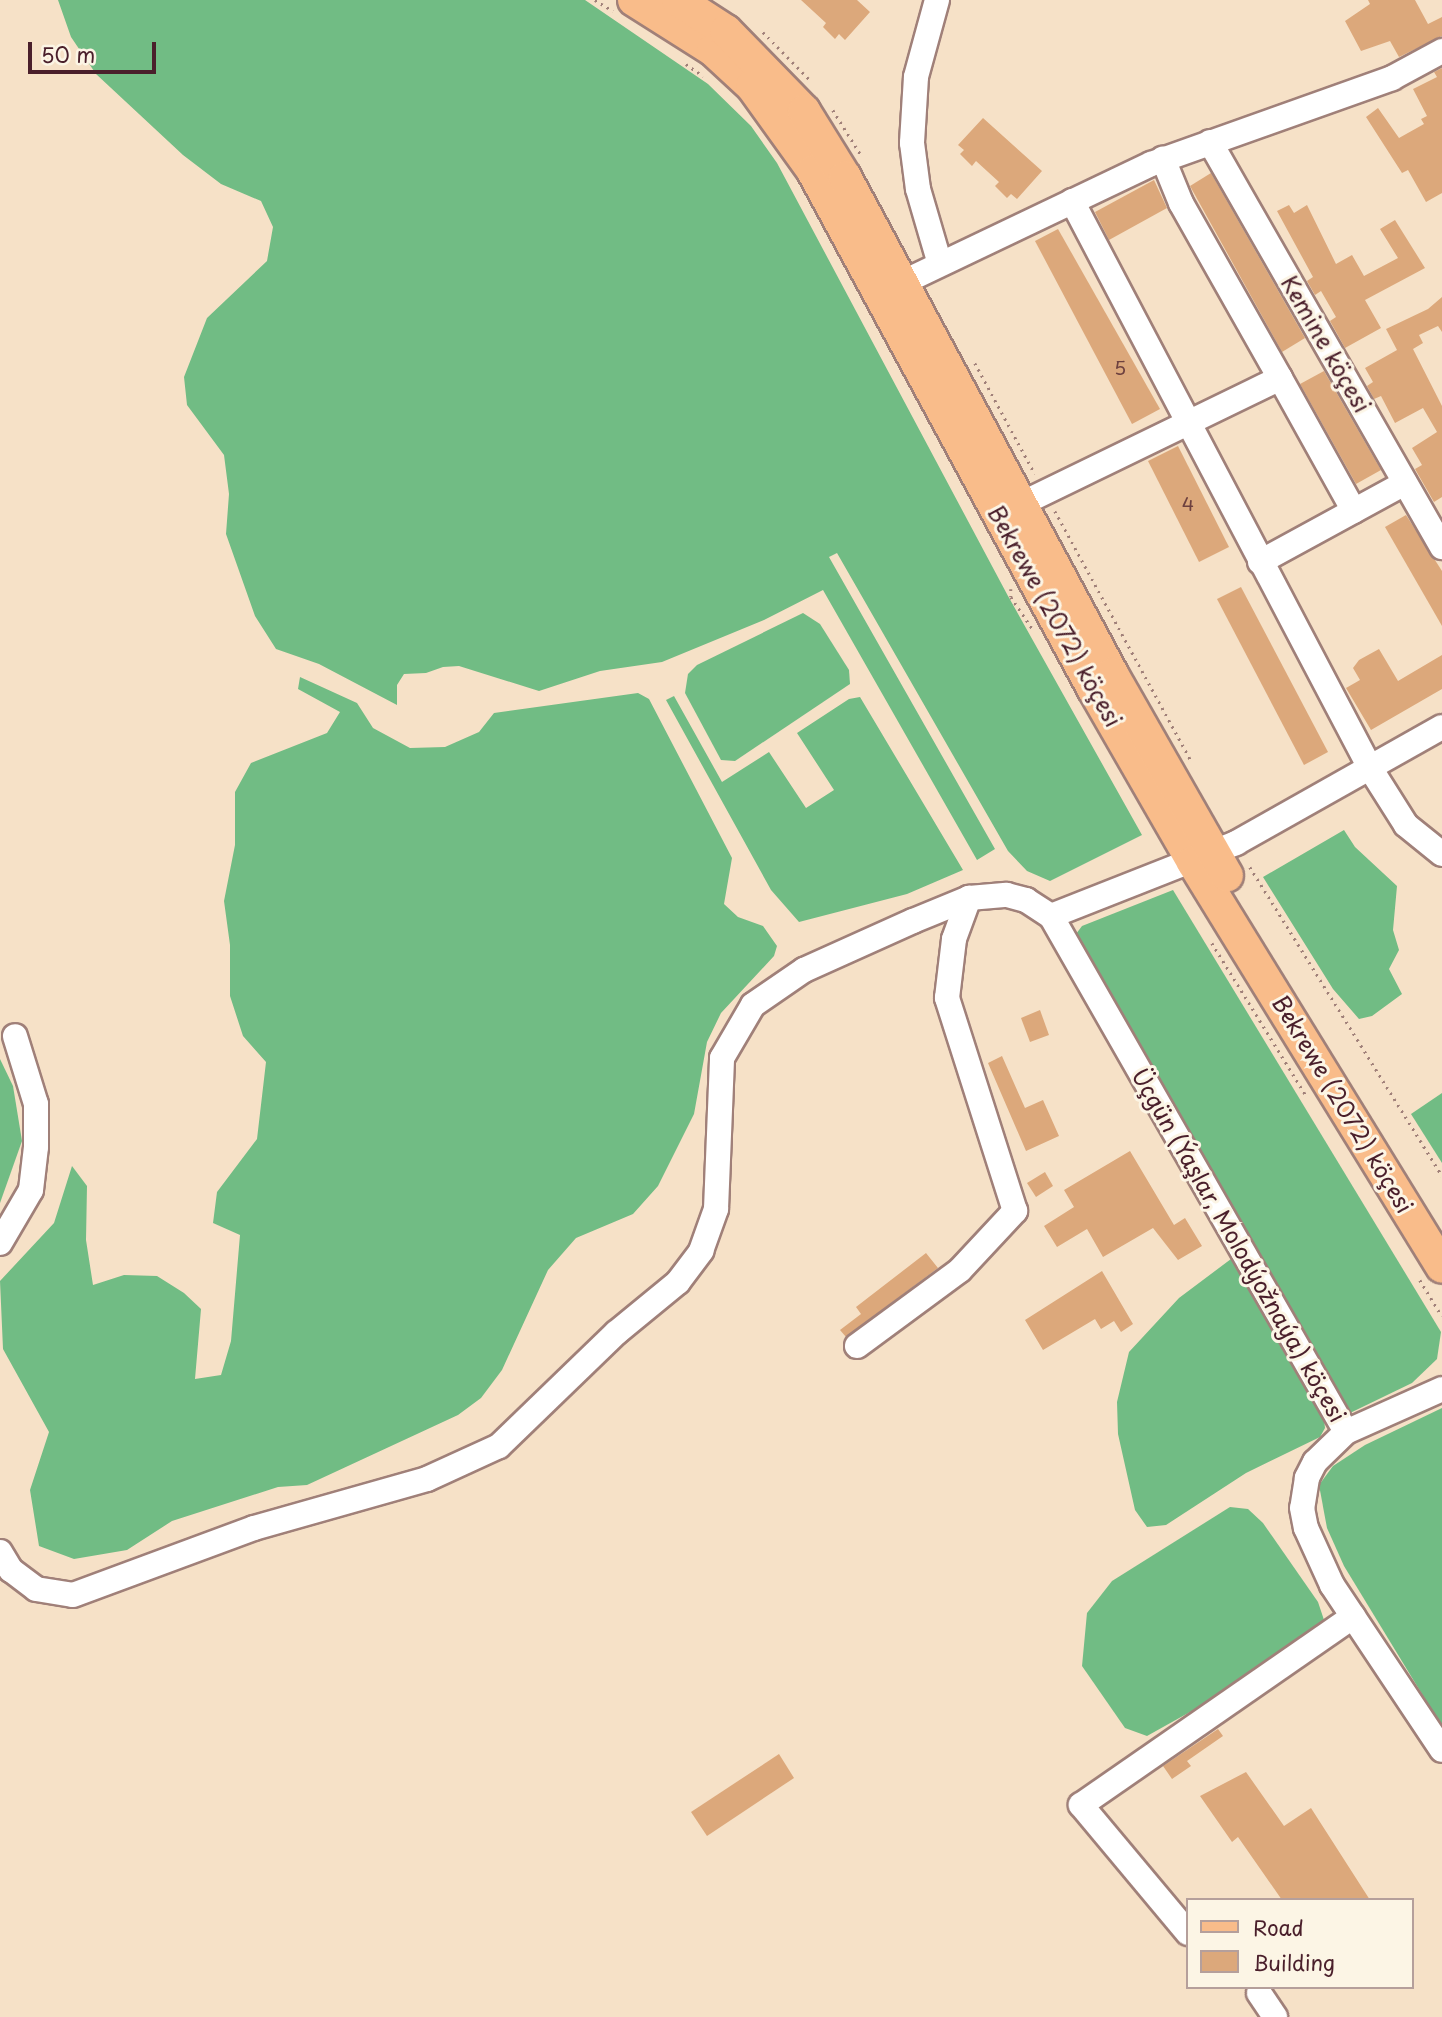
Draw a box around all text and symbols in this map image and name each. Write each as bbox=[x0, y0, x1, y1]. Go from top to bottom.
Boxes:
scale bar bbox=[32, 28, 159, 72]
text: 50 m bbox=[41, 38, 95, 70]
street label: Kemine köçesi bbox=[1276, 271, 1376, 417]
house number: 5 bbox=[1114, 357, 1126, 379]
house number: 4 bbox=[1182, 493, 1194, 515]
street label: Bekrewe (2072) köçesi bbox=[982, 500, 1128, 732]
street label: Bekrewe (2072) köçesi bbox=[1267, 990, 1419, 1218]
street label: Üçgün (Ýaşlar, Molodýožnaýa) köçesi bbox=[1126, 1062, 1352, 1428]
legend bbox=[1186, 1898, 1414, 1989]
text: Road bbox=[1253, 1911, 1304, 1943]
text: Building bbox=[1253, 1946, 1335, 1978]

